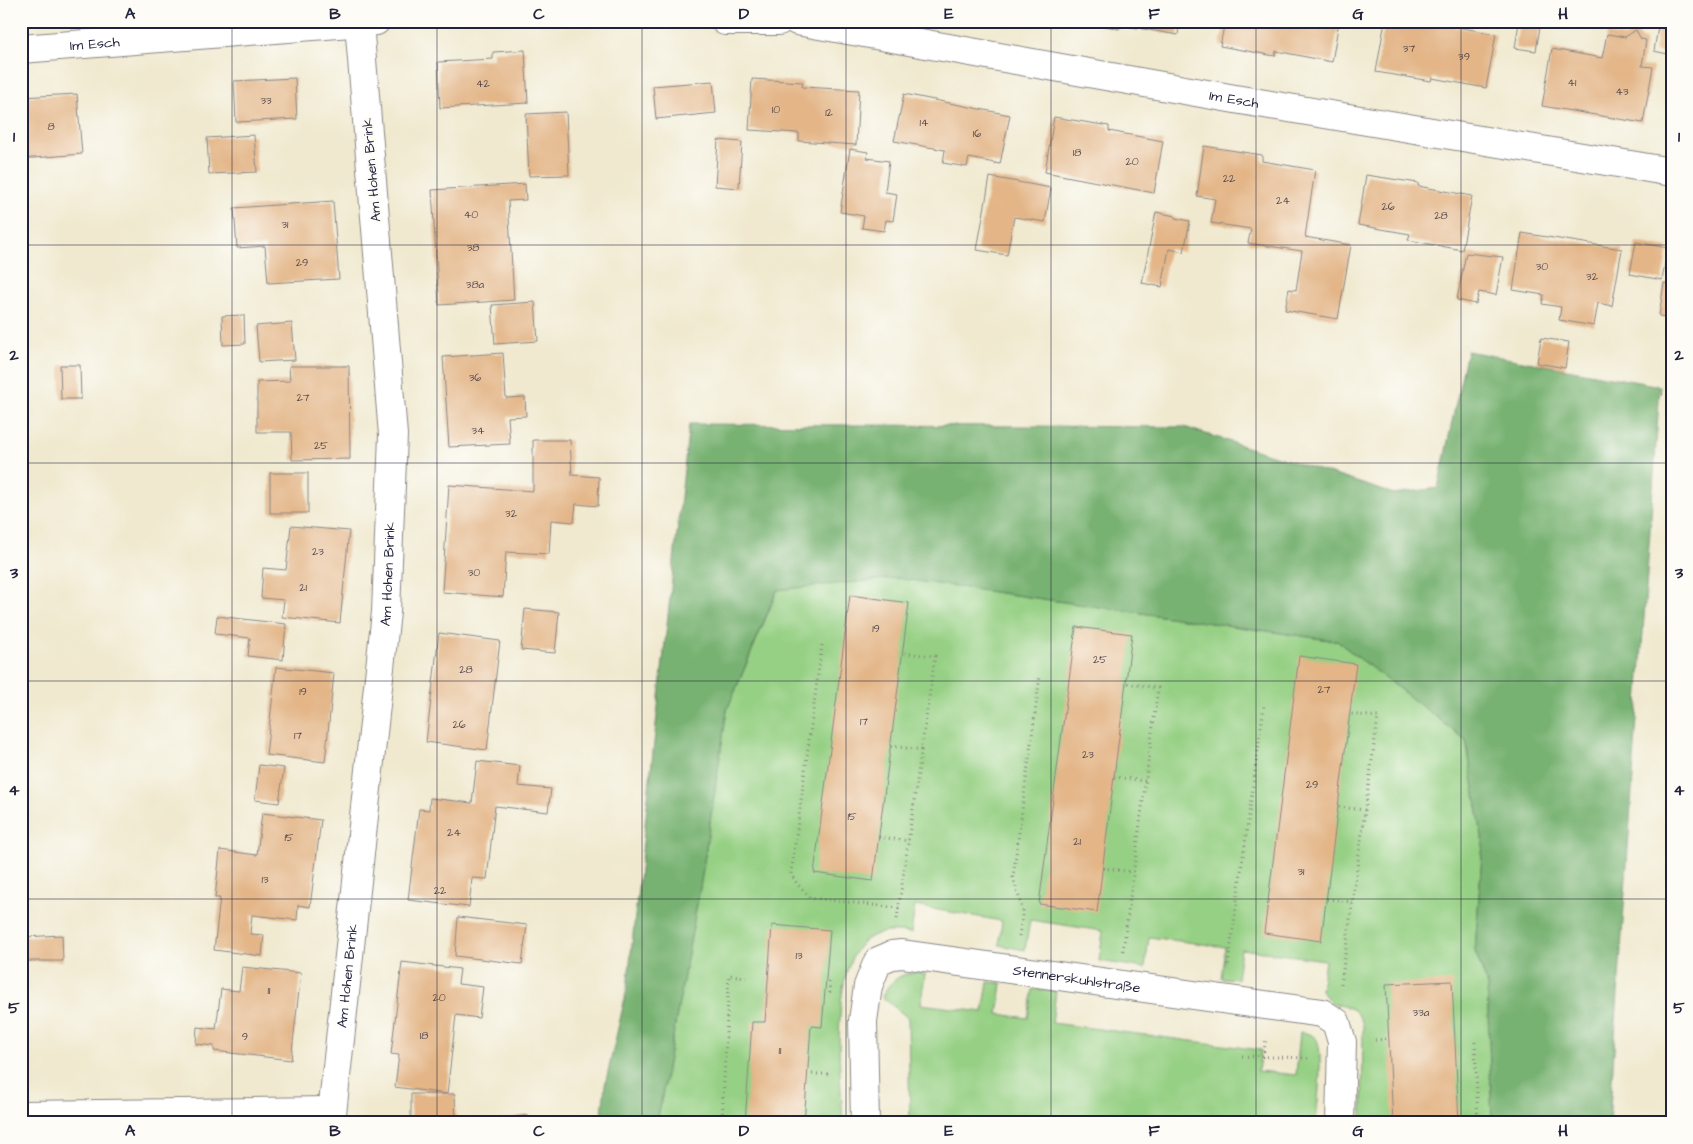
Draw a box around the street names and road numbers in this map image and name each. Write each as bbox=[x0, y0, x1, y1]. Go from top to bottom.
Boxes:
street label: Im Esch bbox=[69, 32, 121, 56]
street label: Im Esch bbox=[1208, 86, 1260, 114]
street label: Am Hohen Brink bbox=[357, 117, 387, 223]
street label: Am Hohen Brink bbox=[376, 521, 401, 627]
street label: Am Hohen Brink bbox=[332, 923, 363, 1029]
street label: Stennerskuhlstraße bbox=[1012, 961, 1142, 998]

